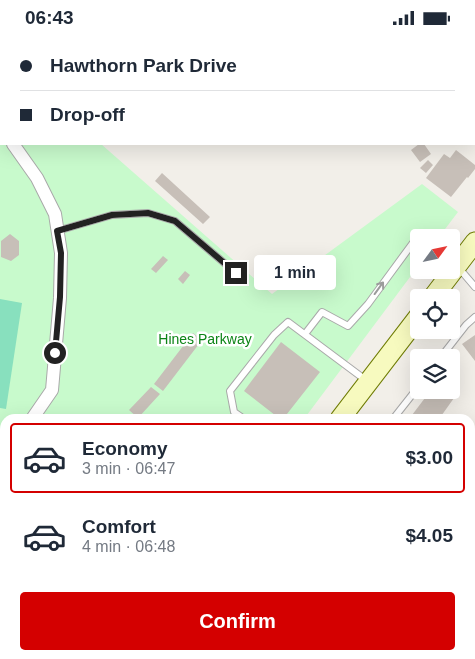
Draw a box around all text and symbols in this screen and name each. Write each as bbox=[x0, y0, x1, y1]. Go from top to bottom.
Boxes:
text: 06:43 bbox=[25, 7, 74, 28]
text: Hawthorn Park Drive bbox=[50, 55, 237, 76]
text: Drop-off bbox=[50, 104, 125, 125]
north arrow bbox=[410, 229, 460, 279]
map controls bbox=[410, 229, 460, 399]
callout: 1 min bbox=[254, 255, 336, 291]
route end bbox=[225, 262, 247, 284]
text: 1 min bbox=[274, 264, 316, 281]
one-way arrow bbox=[374, 281, 384, 295]
button: locate bbox=[410, 289, 460, 339]
park label: Hines Parkway bbox=[158, 331, 252, 347]
route start bbox=[44, 342, 66, 364]
button: layers bbox=[410, 349, 460, 399]
icon: car bbox=[22, 436, 67, 481]
text: Economy bbox=[82, 438, 168, 459]
text: $3.00 bbox=[405, 447, 453, 468]
text: 3 min · 06:47 bbox=[82, 460, 175, 477]
icon: car bbox=[22, 514, 67, 559]
text: Comfort bbox=[82, 516, 156, 537]
text: $4.05 bbox=[405, 525, 453, 546]
text: 4 min · 06:48 bbox=[82, 538, 175, 555]
button: Confirm bbox=[20, 592, 455, 650]

